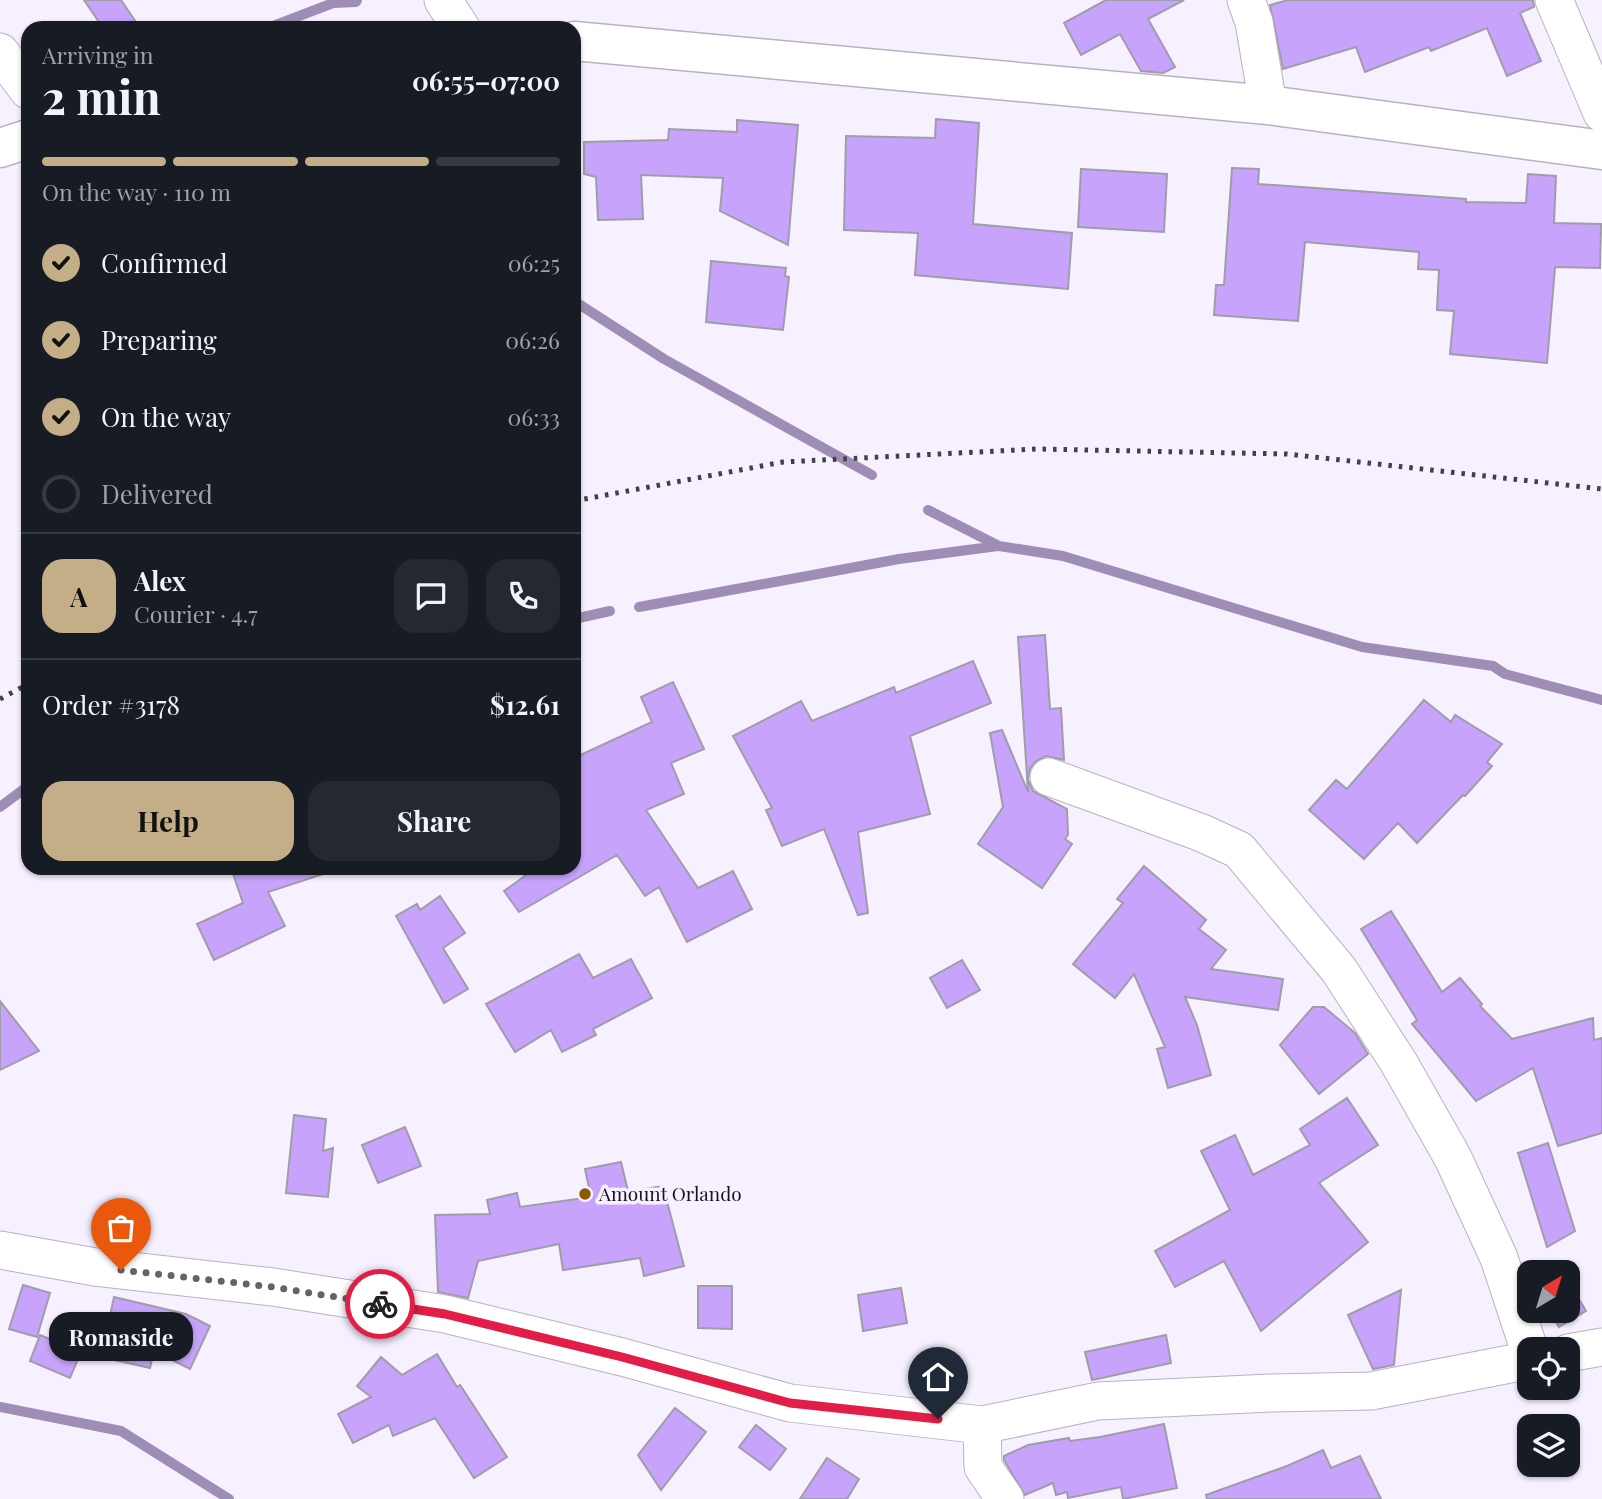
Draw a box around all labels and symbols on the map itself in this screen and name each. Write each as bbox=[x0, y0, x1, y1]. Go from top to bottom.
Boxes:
place label: Amount Orlando bbox=[598, 1180, 742, 1206]
marker: Amount Orlando bbox=[577, 1186, 593, 1202]
pin bbox=[91, 1198, 151, 1270]
north arrow bbox=[1517, 1260, 1580, 1323]
courier bbox=[345, 1269, 415, 1339]
callout: Romaside bbox=[49, 1312, 193, 1361]
pin bbox=[908, 1347, 968, 1419]

